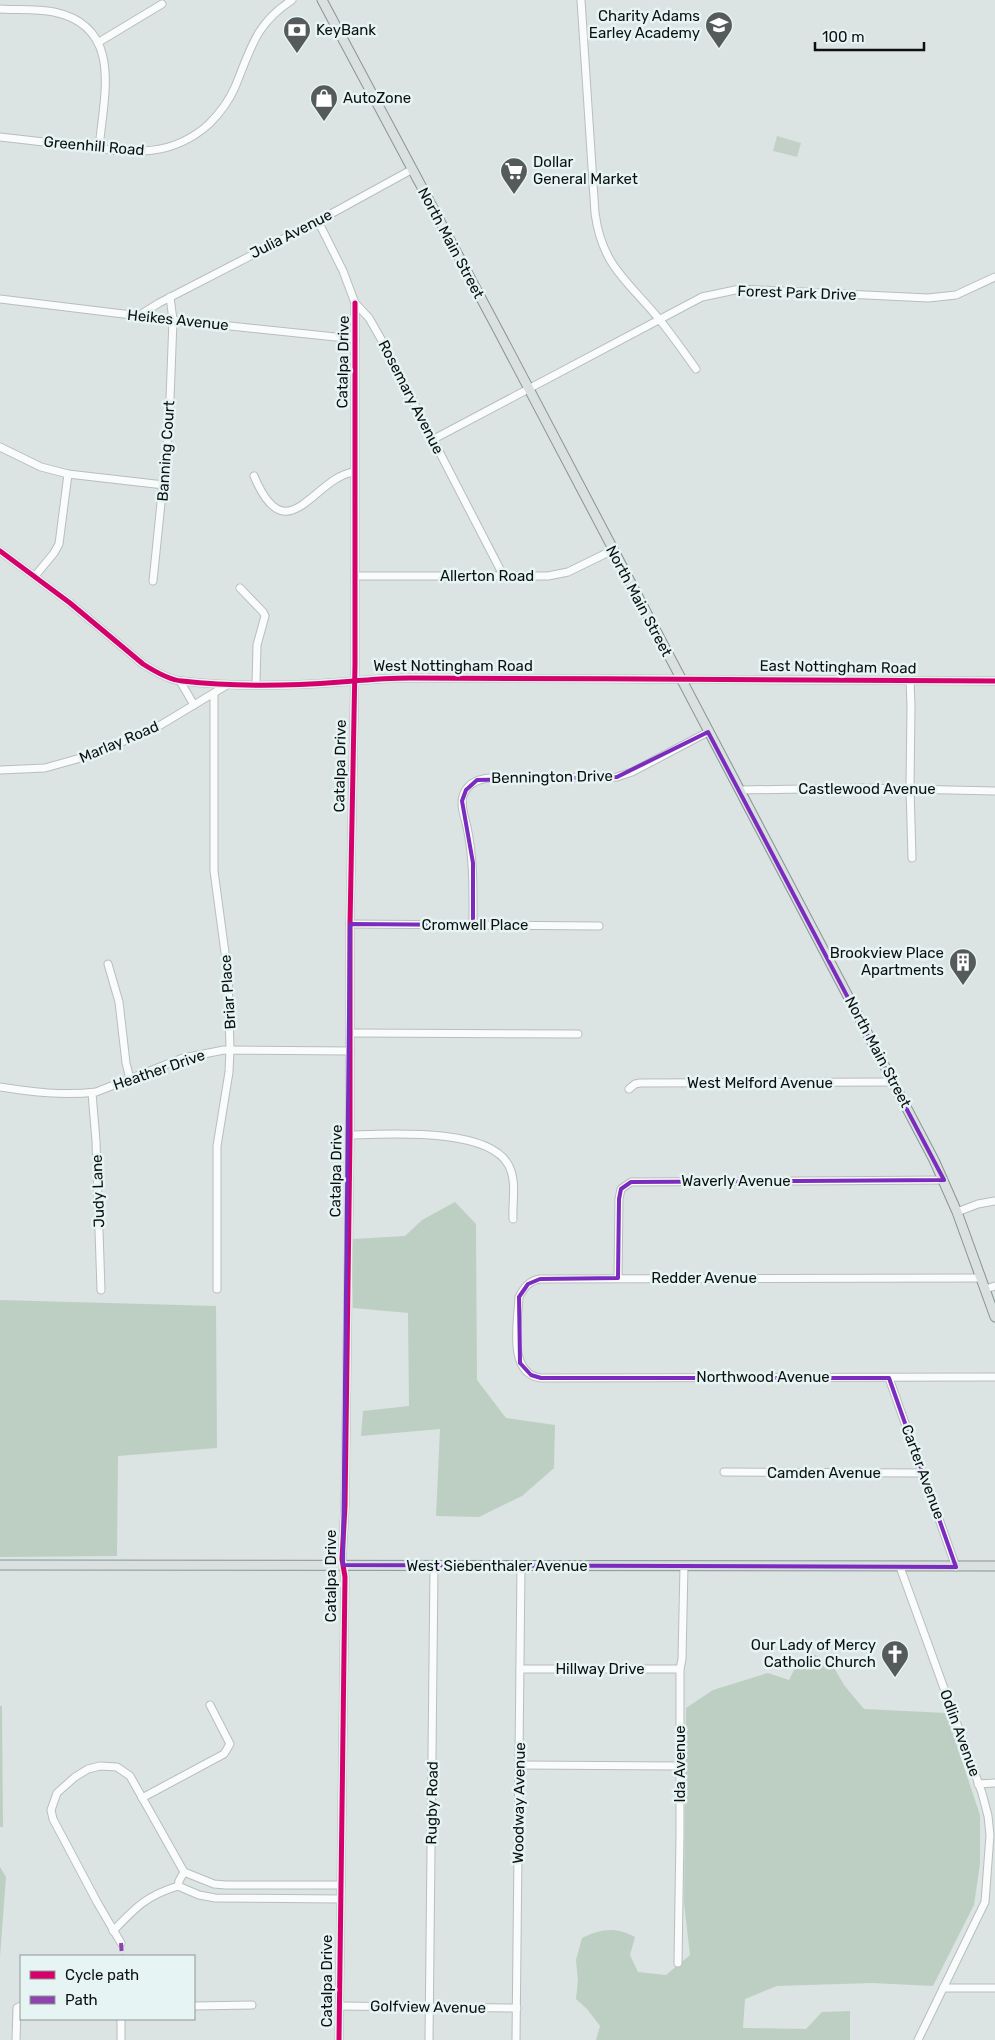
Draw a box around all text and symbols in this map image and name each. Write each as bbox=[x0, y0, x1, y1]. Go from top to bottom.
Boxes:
place label: Charity Adams Earley Academy bbox=[589, 7, 700, 42]
school or university icon: Charity Adams Earley Academy bbox=[704, 10, 734, 49]
bank icon: KeyBank bbox=[282, 15, 312, 54]
scale bar bbox=[815, 20, 924, 52]
place label: KeyBank bbox=[316, 21, 376, 39]
text: 100 m bbox=[822, 28, 864, 46]
shop icon: AutoZone bbox=[309, 83, 339, 122]
place label: AutoZone bbox=[343, 89, 411, 107]
street label: Greenhill Road bbox=[43, 133, 145, 159]
place label: Dollar General Market bbox=[533, 153, 638, 188]
supermarket icon: Dollar General Market bbox=[499, 156, 529, 195]
street label: North Main Street bbox=[414, 184, 488, 302]
street label: Julia Avenue bbox=[247, 206, 335, 262]
street label: Forest Park Drive bbox=[737, 282, 857, 304]
street label: Heikes Avenue bbox=[126, 306, 230, 334]
street label: Catalpa Drive bbox=[333, 315, 353, 409]
street label: Rosemary Avenue bbox=[375, 337, 447, 457]
street label: Banning Court bbox=[153, 400, 179, 502]
street label: North Main Street bbox=[602, 542, 676, 660]
street label: Allerton Road bbox=[440, 567, 534, 585]
street label: West Nottingham Road bbox=[373, 657, 533, 675]
street label: East Nottingham Road bbox=[759, 657, 917, 677]
street label: Marlay Road bbox=[76, 717, 162, 767]
street label: Catalpa Drive bbox=[330, 719, 350, 813]
street label: Bennington Drive bbox=[491, 767, 613, 787]
street label: Castlewood Avenue bbox=[798, 780, 936, 798]
street label: Cromwell Place bbox=[422, 916, 528, 934]
place label: Brookview Place Apartments bbox=[830, 944, 944, 979]
building icon: Brookview Place Apartments bbox=[948, 947, 978, 986]
street label: Briar Place bbox=[216, 954, 240, 1030]
street label: North Main Street bbox=[841, 993, 915, 1111]
street label: Heather Drive bbox=[111, 1046, 207, 1094]
street label: West Melford Avenue bbox=[687, 1074, 833, 1092]
street label: Catalpa Drive bbox=[326, 1124, 346, 1218]
street label: Judy Lane bbox=[88, 1154, 108, 1228]
street label: Waverly Avenue bbox=[681, 1172, 791, 1190]
street label: Redder Avenue bbox=[651, 1269, 757, 1287]
street label: Northwood Avenue bbox=[696, 1368, 830, 1386]
street label: Carter Avenue bbox=[898, 1422, 948, 1522]
street label: Camden Avenue bbox=[767, 1464, 881, 1482]
street label: Catalpa Drive bbox=[322, 1530, 340, 1622]
street label: West Siebenthaler Avenue bbox=[406, 1557, 588, 1575]
place label: Our Lady of Mercy Catholic Church bbox=[751, 1636, 876, 1671]
church icon: Our Lady of Mercy Catholic Church bbox=[880, 1639, 910, 1678]
street label: Hillway Drive bbox=[555, 1660, 645, 1678]
street label: Odlin Avenue bbox=[936, 1687, 984, 1779]
street label: Ida Avenue bbox=[671, 1725, 689, 1803]
street label: Woodway Avenue bbox=[509, 1742, 529, 1864]
street label: Rugby Road bbox=[422, 1761, 442, 1845]
street label: Catalpa Drive bbox=[318, 1935, 336, 2027]
legend bbox=[20, 1955, 195, 2020]
text: Cycle path bbox=[65, 1966, 139, 1984]
text: Path bbox=[65, 1991, 98, 2009]
street label: Golfview Avenue bbox=[370, 1997, 486, 2017]

